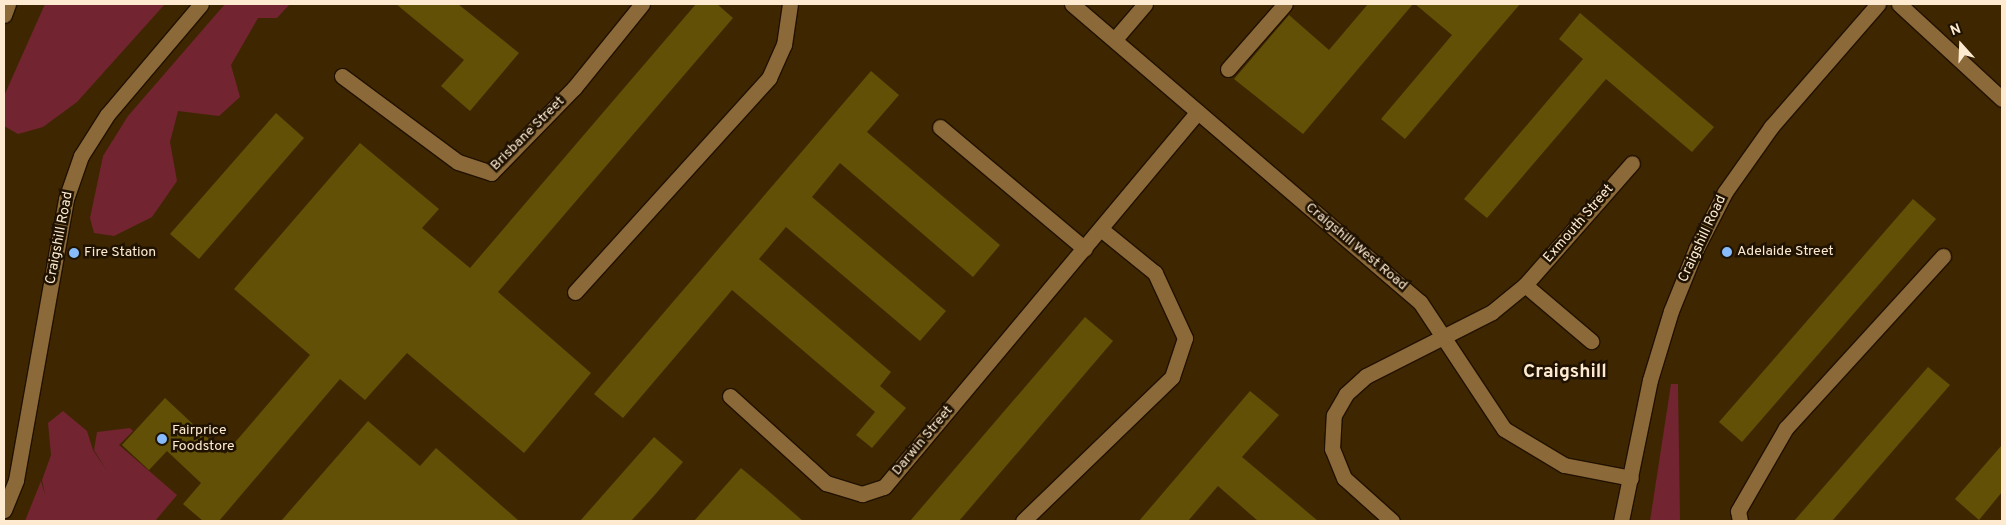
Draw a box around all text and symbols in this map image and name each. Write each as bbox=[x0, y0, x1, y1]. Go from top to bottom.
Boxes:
north arrow bbox=[1936, 20, 1986, 70]
text: N bbox=[1948, 21, 1963, 40]
street label: Brisbane Street bbox=[487, 93, 569, 175]
street label: Exmouth Street bbox=[1540, 181, 1618, 267]
street label: Craigshill Road bbox=[43, 190, 77, 286]
street label: Craigshill Road bbox=[1676, 193, 1730, 285]
street label: Craigshill West Road bbox=[1302, 199, 1410, 295]
place label: Adelaide Street bbox=[1737, 244, 1834, 260]
place label: Fire Station bbox=[84, 245, 156, 261]
marker: Adelaide Street bbox=[1721, 246, 1733, 258]
marker: Fire Station bbox=[68, 247, 80, 259]
district label: Craigshill bbox=[1523, 362, 1607, 384]
street label: Darwin Street bbox=[889, 403, 957, 479]
place label: Fairprice Foodstore bbox=[172, 423, 235, 456]
marker: Fairprice Foodstore bbox=[156, 433, 168, 445]

